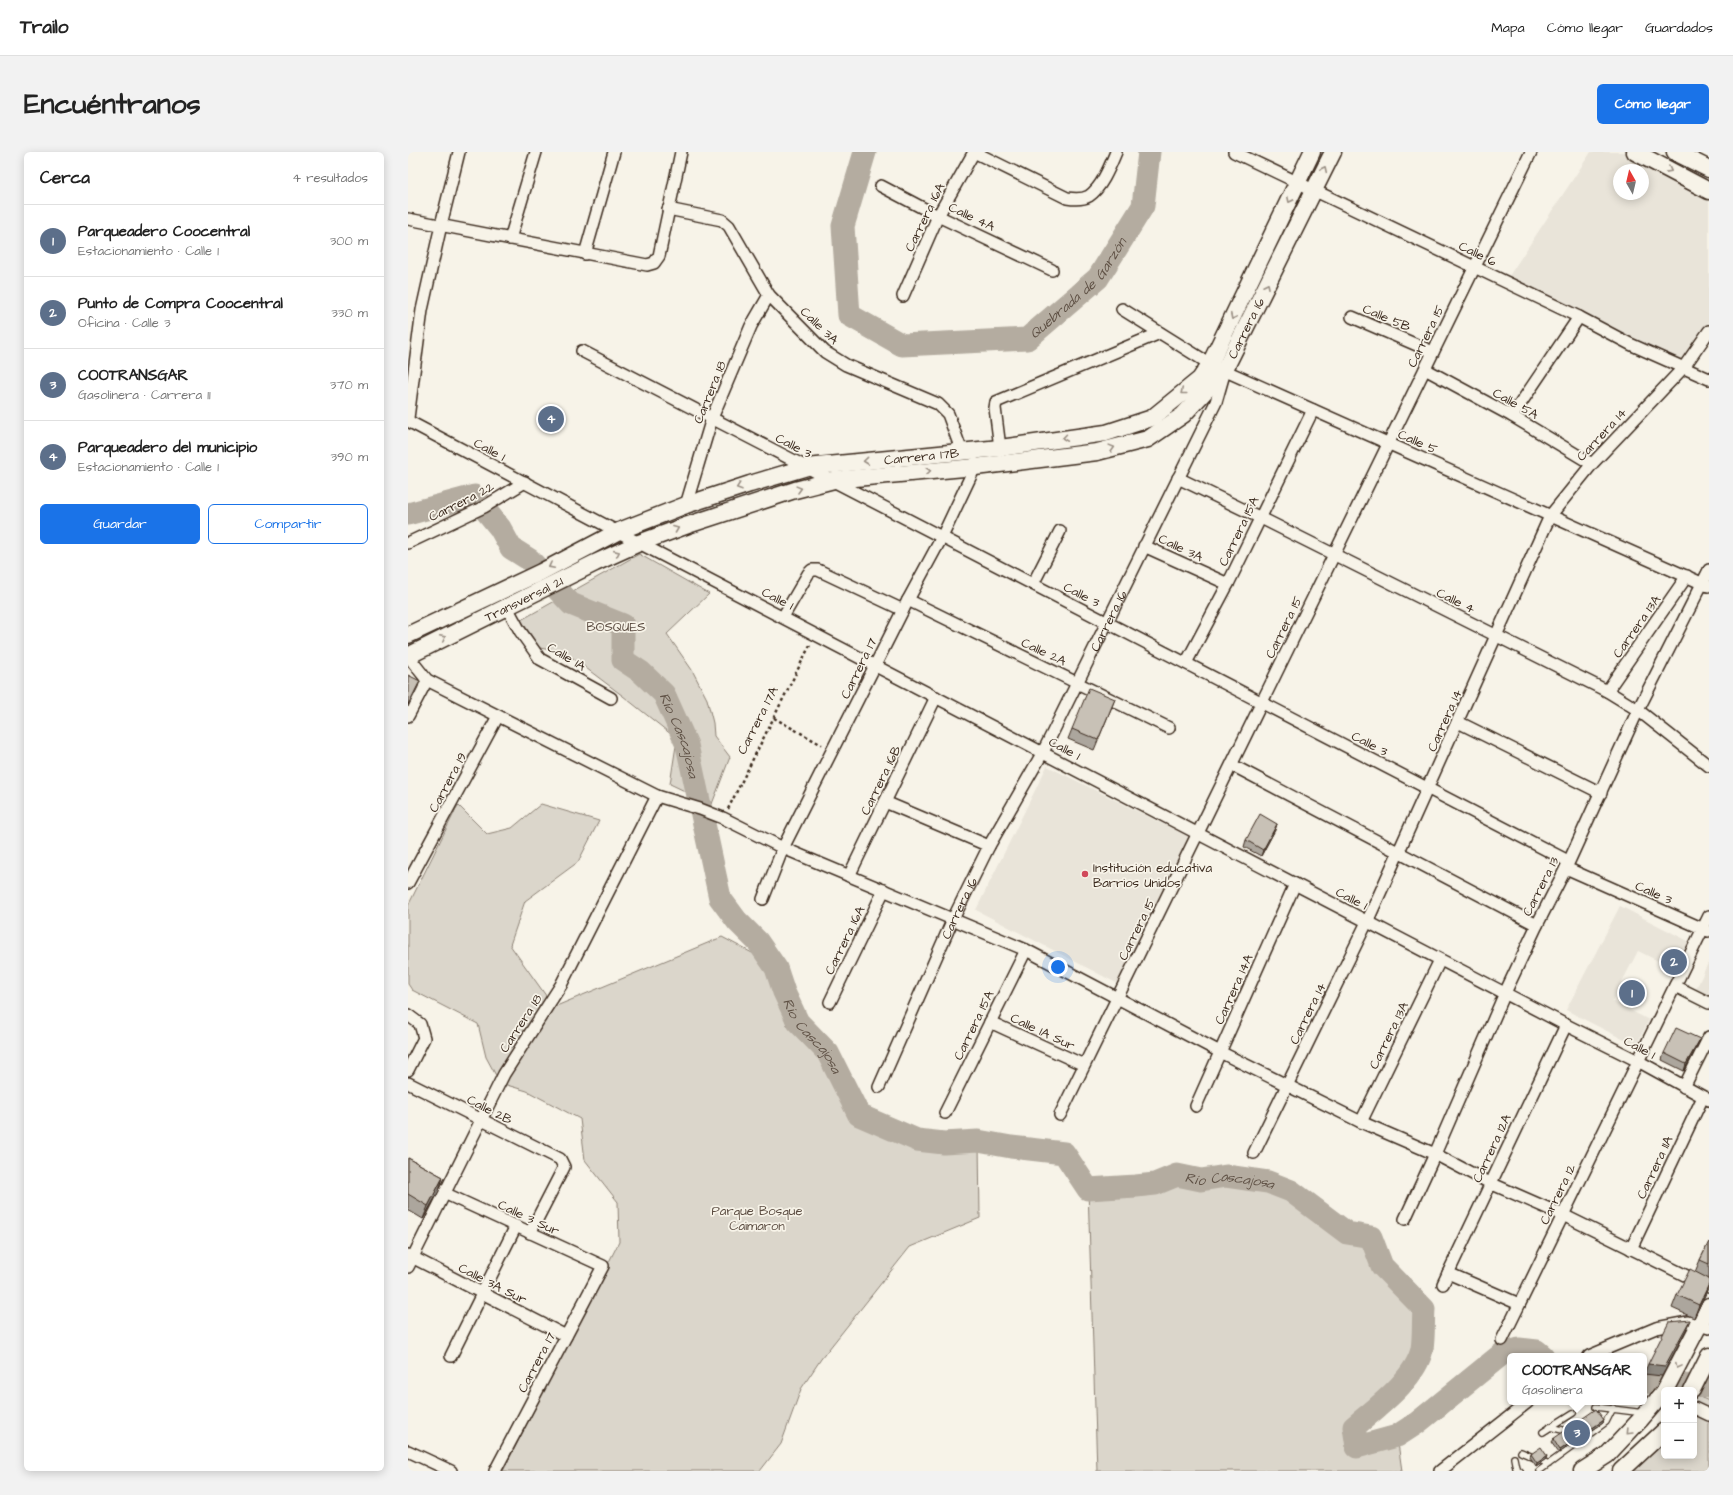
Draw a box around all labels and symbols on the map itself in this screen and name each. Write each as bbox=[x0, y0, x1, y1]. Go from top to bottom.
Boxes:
north arrow bbox=[1613, 164, 1649, 200]
one-way arrow bbox=[1319, 166, 1327, 174]
one-way arrow bbox=[1665, 166, 1672, 173]
street label: Carrera 16A bbox=[901, 179, 950, 255]
one-way arrow bbox=[1287, 196, 1295, 203]
street label: Calle 4A bbox=[945, 198, 998, 236]
water label: Quebrada de Garzón bbox=[1025, 233, 1132, 344]
street label: Calle 6 bbox=[1456, 237, 1500, 271]
one-way arrow bbox=[1262, 282, 1270, 290]
street label: Carrera 16 bbox=[1224, 295, 1269, 362]
street label: Calle 5B bbox=[1360, 300, 1413, 336]
street label: Carrera 15 bbox=[1403, 302, 1449, 371]
street label: Calle 3A bbox=[796, 303, 843, 349]
one-way arrow bbox=[1230, 313, 1238, 320]
street label: Carrera 18 bbox=[689, 358, 731, 426]
street label: Calle 5A bbox=[1489, 384, 1542, 424]
one-way arrow bbox=[1181, 388, 1188, 395]
pin: 4 bbox=[538, 404, 564, 434]
street label: Carrera 14 bbox=[1572, 404, 1631, 465]
street label: Calle 5 bbox=[1395, 425, 1440, 459]
street label: Calle 3 bbox=[772, 429, 815, 463]
one-way arrow bbox=[1062, 433, 1068, 442]
street label: Calle 1 bbox=[470, 434, 509, 466]
street label: Carrera 17B bbox=[883, 444, 960, 469]
one-way arrow bbox=[1108, 444, 1115, 453]
one-way arrow bbox=[863, 457, 869, 466]
one-way arrow bbox=[925, 467, 931, 476]
street label: Carrera 22 bbox=[426, 477, 498, 526]
one-way arrow bbox=[736, 482, 743, 491]
one-way arrow bbox=[796, 486, 803, 494]
street label: Carrera 15A bbox=[1214, 493, 1264, 569]
one-way arrow bbox=[672, 526, 679, 534]
street label: Calle 3A bbox=[1155, 530, 1206, 566]
one-way arrow bbox=[613, 550, 621, 558]
one-way arrow bbox=[548, 562, 555, 569]
street label: Transversal 21 bbox=[482, 572, 567, 627]
street label: Calle 3 bbox=[1060, 578, 1103, 612]
street label: Calle 1 bbox=[758, 583, 797, 615]
street label: Calle 4 bbox=[1433, 584, 1478, 618]
street label: Carrera 16 bbox=[1086, 587, 1132, 655]
street label: Carrera 13A bbox=[1609, 591, 1665, 662]
street label: Carrera 15 bbox=[1261, 593, 1307, 662]
park label: BOSQUES bbox=[587, 618, 645, 636]
street label: Calle 2A bbox=[1018, 634, 1070, 670]
street label: Carrera 17 bbox=[836, 635, 881, 702]
one-way arrow bbox=[439, 636, 446, 643]
street label: Calle 1A bbox=[544, 638, 590, 676]
street label: Carrera 17A bbox=[733, 683, 783, 758]
street label: Carrera 14 bbox=[1423, 686, 1467, 755]
water label: Río Cascajosa bbox=[654, 690, 703, 781]
street label: Calle 3 bbox=[1348, 727, 1391, 761]
street label: Calle 1 bbox=[1045, 733, 1084, 765]
street label: Carrera 16B bbox=[856, 743, 905, 818]
street label: Carrera 19 bbox=[425, 749, 471, 816]
street label: Carrera 13 bbox=[1518, 853, 1564, 919]
place label: Institución educativa Barrios Unidos bbox=[1093, 859, 1212, 892]
marker: Institución educativa Barrios Unidos bbox=[1080, 869, 1090, 879]
street label: Carrera 16 bbox=[937, 875, 982, 942]
street label: Calle 3 bbox=[1632, 877, 1675, 909]
street label: Calle 1 bbox=[1332, 883, 1371, 915]
street label: Carrera 15 bbox=[1114, 895, 1160, 964]
street label: Carrera 16A bbox=[821, 902, 870, 978]
pin: 2 bbox=[1661, 947, 1687, 977]
street label: Carrera 14A bbox=[1210, 951, 1258, 1027]
your location bbox=[1048, 957, 1068, 977]
pin: 1 bbox=[1619, 978, 1645, 1008]
street label: Carrera 14 bbox=[1285, 979, 1331, 1047]
street label: Carrera 15A bbox=[949, 987, 999, 1063]
street label: Carrera 18 bbox=[495, 990, 547, 1056]
water label: Río Cascajosa bbox=[777, 995, 846, 1078]
street label: Carrera 13A bbox=[1365, 998, 1413, 1072]
street label: Calle 1A Sur bbox=[1007, 1009, 1078, 1055]
street label: Calle 1 bbox=[1620, 1032, 1659, 1064]
street label: Calle 2B bbox=[464, 1091, 515, 1129]
street label: Carrera 12A bbox=[1468, 1111, 1516, 1186]
street label: Carrera 11A bbox=[1632, 1132, 1678, 1202]
street label: Carrera 12 bbox=[1535, 1161, 1581, 1228]
water label: Río Cascajosa bbox=[1183, 1167, 1278, 1195]
street label: Calle 3 Sur bbox=[495, 1196, 562, 1240]
park label: Parque Bosque Caimaron bbox=[712, 1202, 803, 1235]
street label: Calle 3A Sur bbox=[455, 1259, 530, 1309]
street label: Carrera 17 bbox=[513, 1329, 560, 1396]
one-way arrow bbox=[1675, 1362, 1683, 1369]
pin: 3 bbox=[1564, 1418, 1590, 1448]
one-way arrow bbox=[1626, 1427, 1634, 1435]

